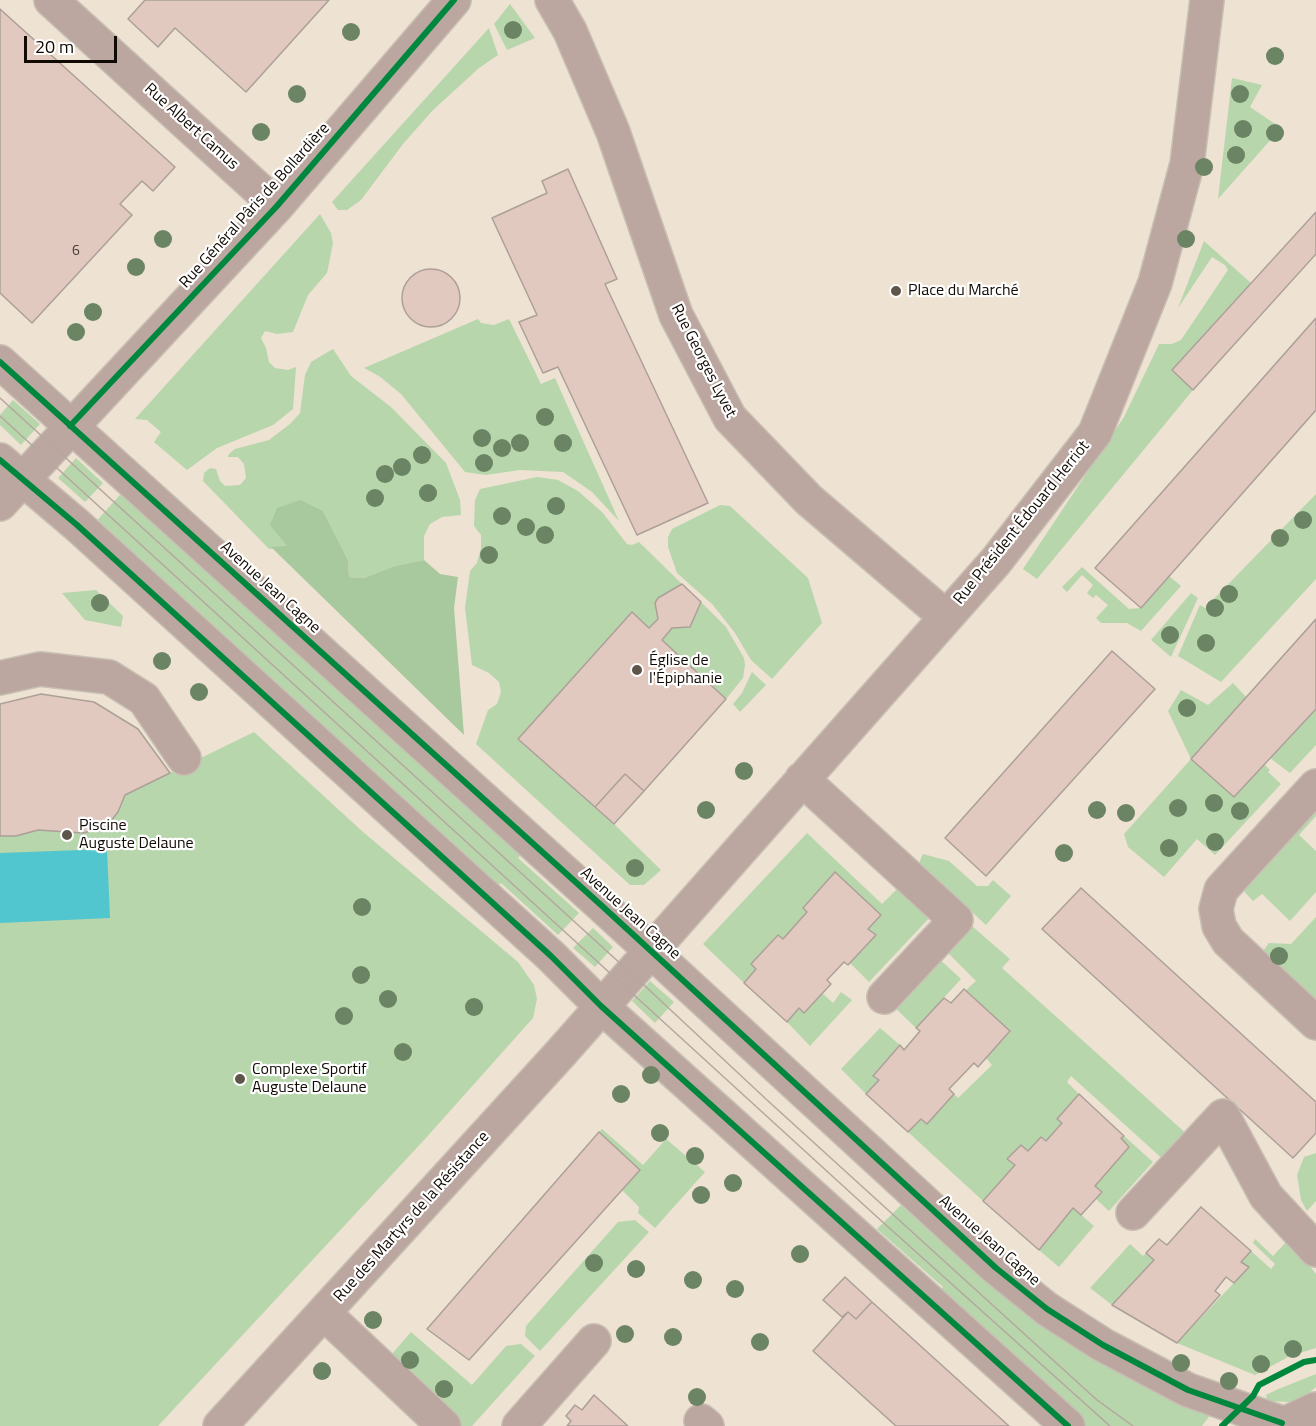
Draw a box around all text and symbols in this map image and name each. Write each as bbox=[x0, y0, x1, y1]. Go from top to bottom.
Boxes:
scale bar bbox=[27, 24, 120, 62]
text: 20 m bbox=[35, 33, 74, 60]
street label: Rue Albert Camus bbox=[140, 80, 242, 174]
street label: Rue Général Pâris de Bollardière bbox=[176, 120, 334, 292]
house number: 6 bbox=[72, 244, 80, 260]
place label: Place du Marché bbox=[908, 281, 1019, 301]
marker: Place du Marché bbox=[889, 284, 903, 298]
street label: Rue Georges Lyvet bbox=[666, 301, 740, 421]
street label: Rue Président Édouard Herriot bbox=[950, 437, 1094, 609]
street label: Avenue Jean Cagne bbox=[216, 538, 324, 638]
place label: Église de l'Épiphanie bbox=[649, 651, 722, 689]
marker: Église de l'Épiphanie bbox=[630, 663, 644, 677]
place label: Piscine Auguste Delaune bbox=[79, 816, 194, 854]
marker: Piscine Auguste Delaune bbox=[60, 828, 74, 842]
street label: Avenue Jean Cagne bbox=[576, 864, 684, 964]
place label: Complexe Sportif Auguste Delaune bbox=[252, 1060, 367, 1098]
marker: Complexe Sportif Auguste Delaune bbox=[233, 1072, 247, 1086]
street label: Rue des Martyrs de la Résistance bbox=[330, 1128, 494, 1306]
street label: Avenue Jean Cagne bbox=[934, 1192, 1044, 1290]

